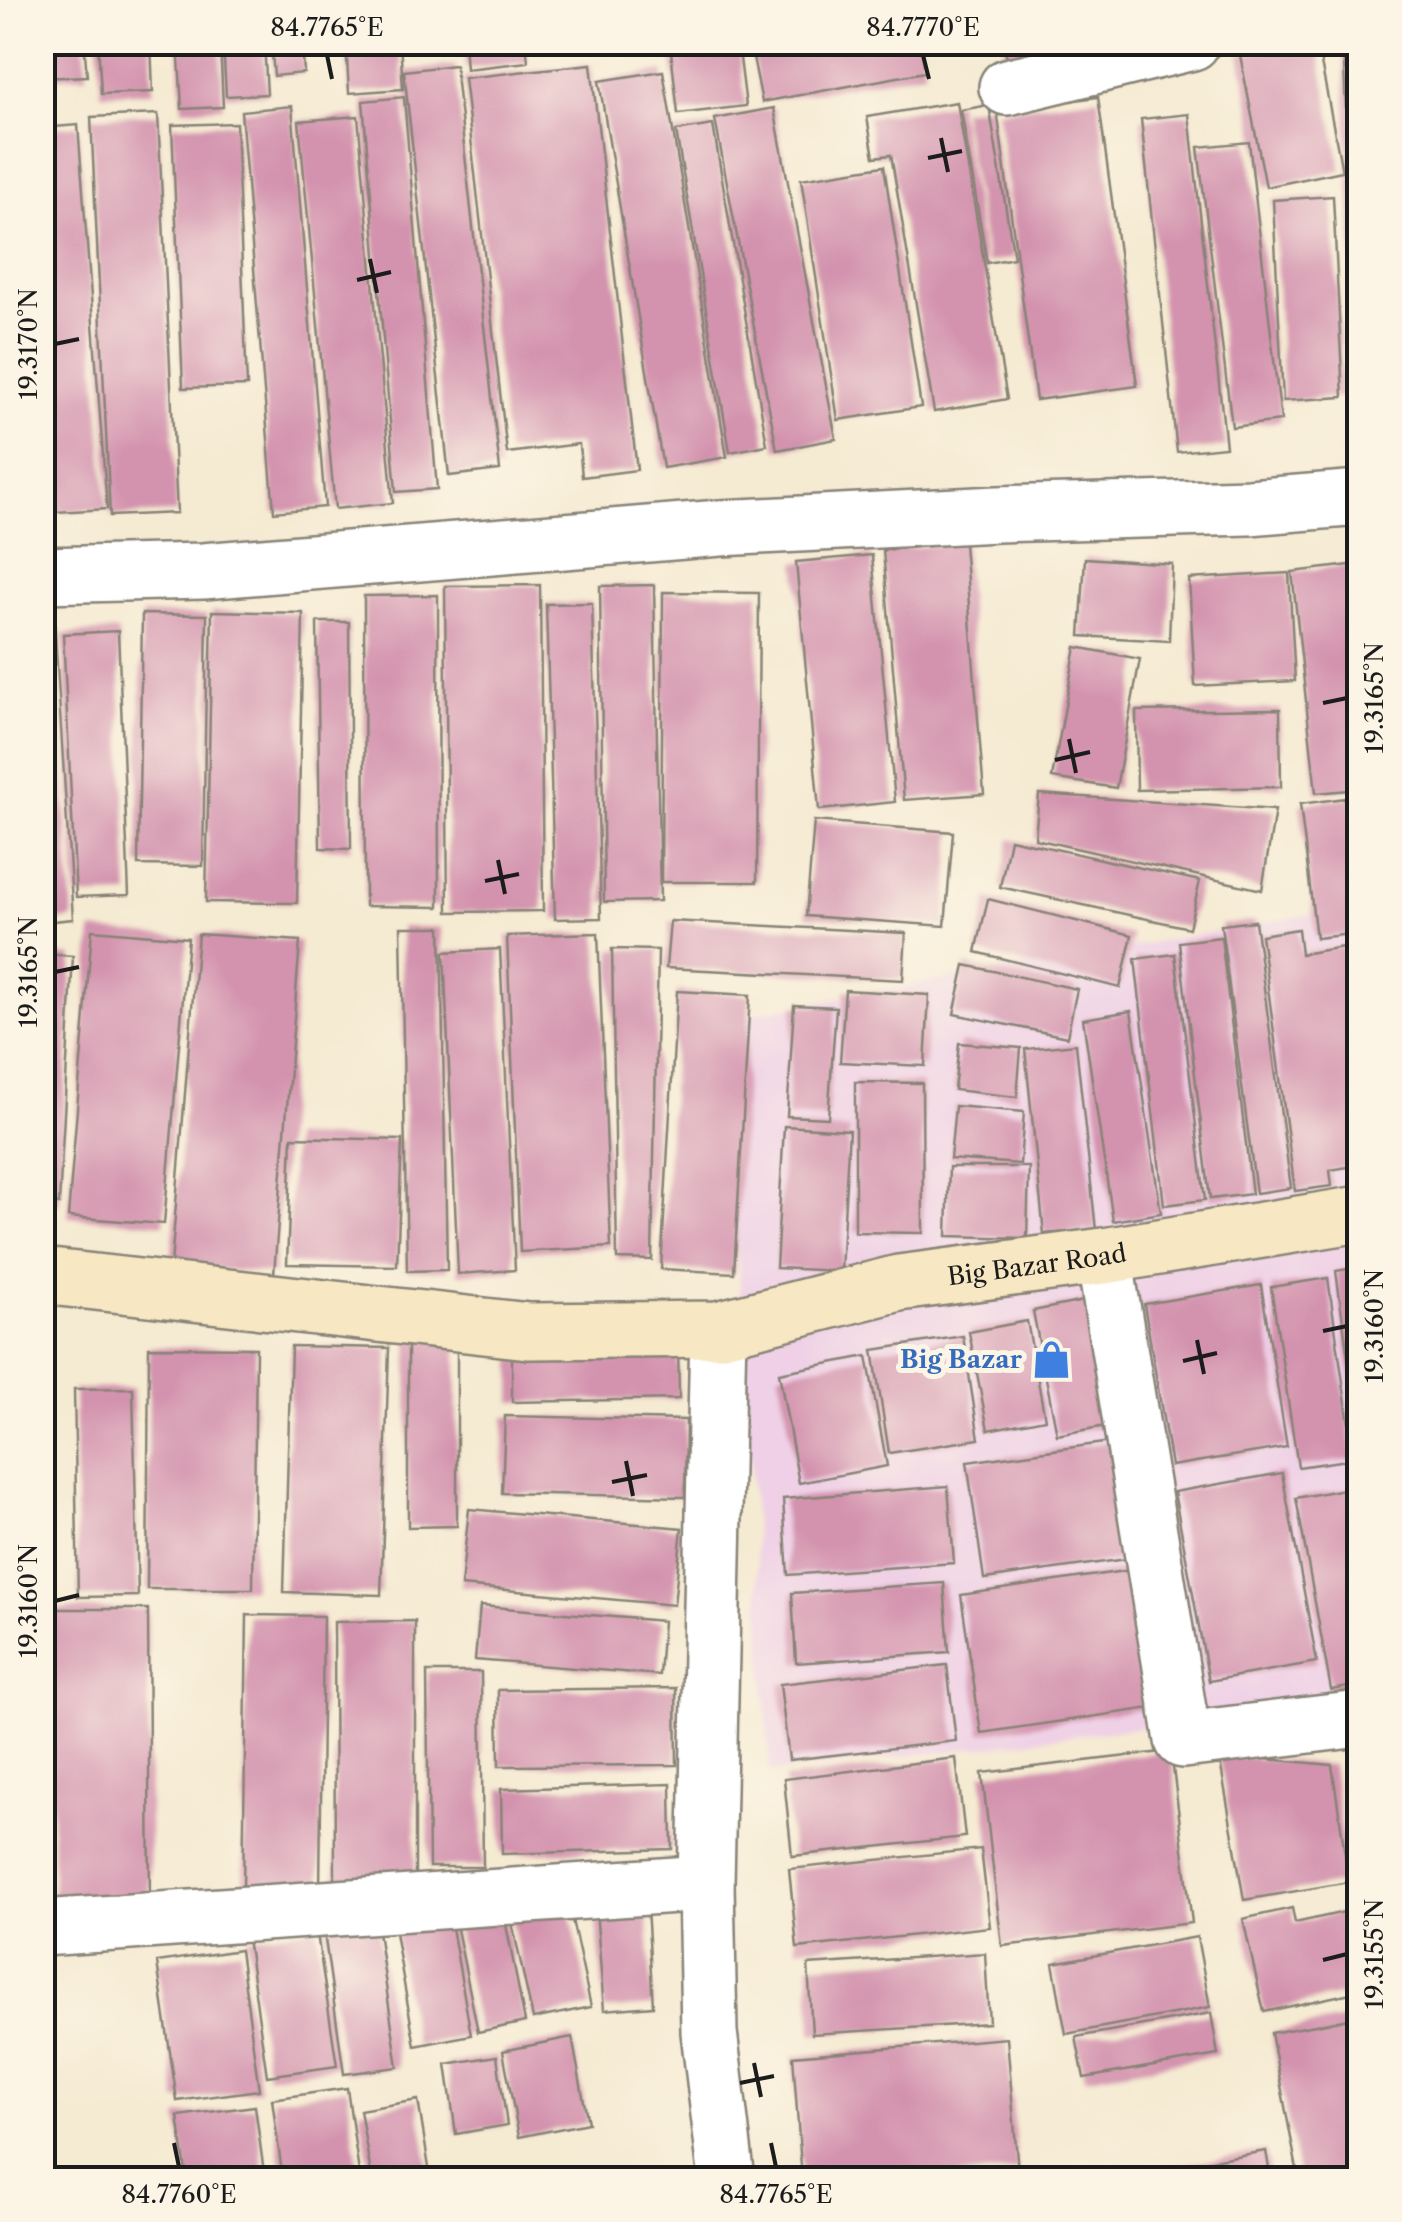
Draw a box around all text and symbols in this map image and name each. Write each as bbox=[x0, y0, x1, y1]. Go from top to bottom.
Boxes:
text: 84.7765°E bbox=[270, 12, 384, 43]
text: 84.7770°E bbox=[866, 12, 980, 43]
text: 19.3170°N bbox=[13, 288, 44, 400]
text: 19.3165°N bbox=[1359, 642, 1390, 754]
text: 19.3165°N bbox=[13, 916, 44, 1028]
street label: Big Bazar Road bbox=[946, 1238, 1129, 1292]
text: 19.3160°N bbox=[1359, 1269, 1390, 1383]
shop icon: Big Bazar bbox=[1031, 1338, 1073, 1380]
place label: Big Bazar bbox=[900, 1344, 1023, 1375]
text: 19.3160°N bbox=[13, 1544, 44, 1658]
text: 19.3155°N bbox=[1359, 1899, 1390, 2009]
text: 84.7760°E bbox=[121, 2179, 237, 2210]
text: 84.7765°E bbox=[719, 2179, 833, 2210]

